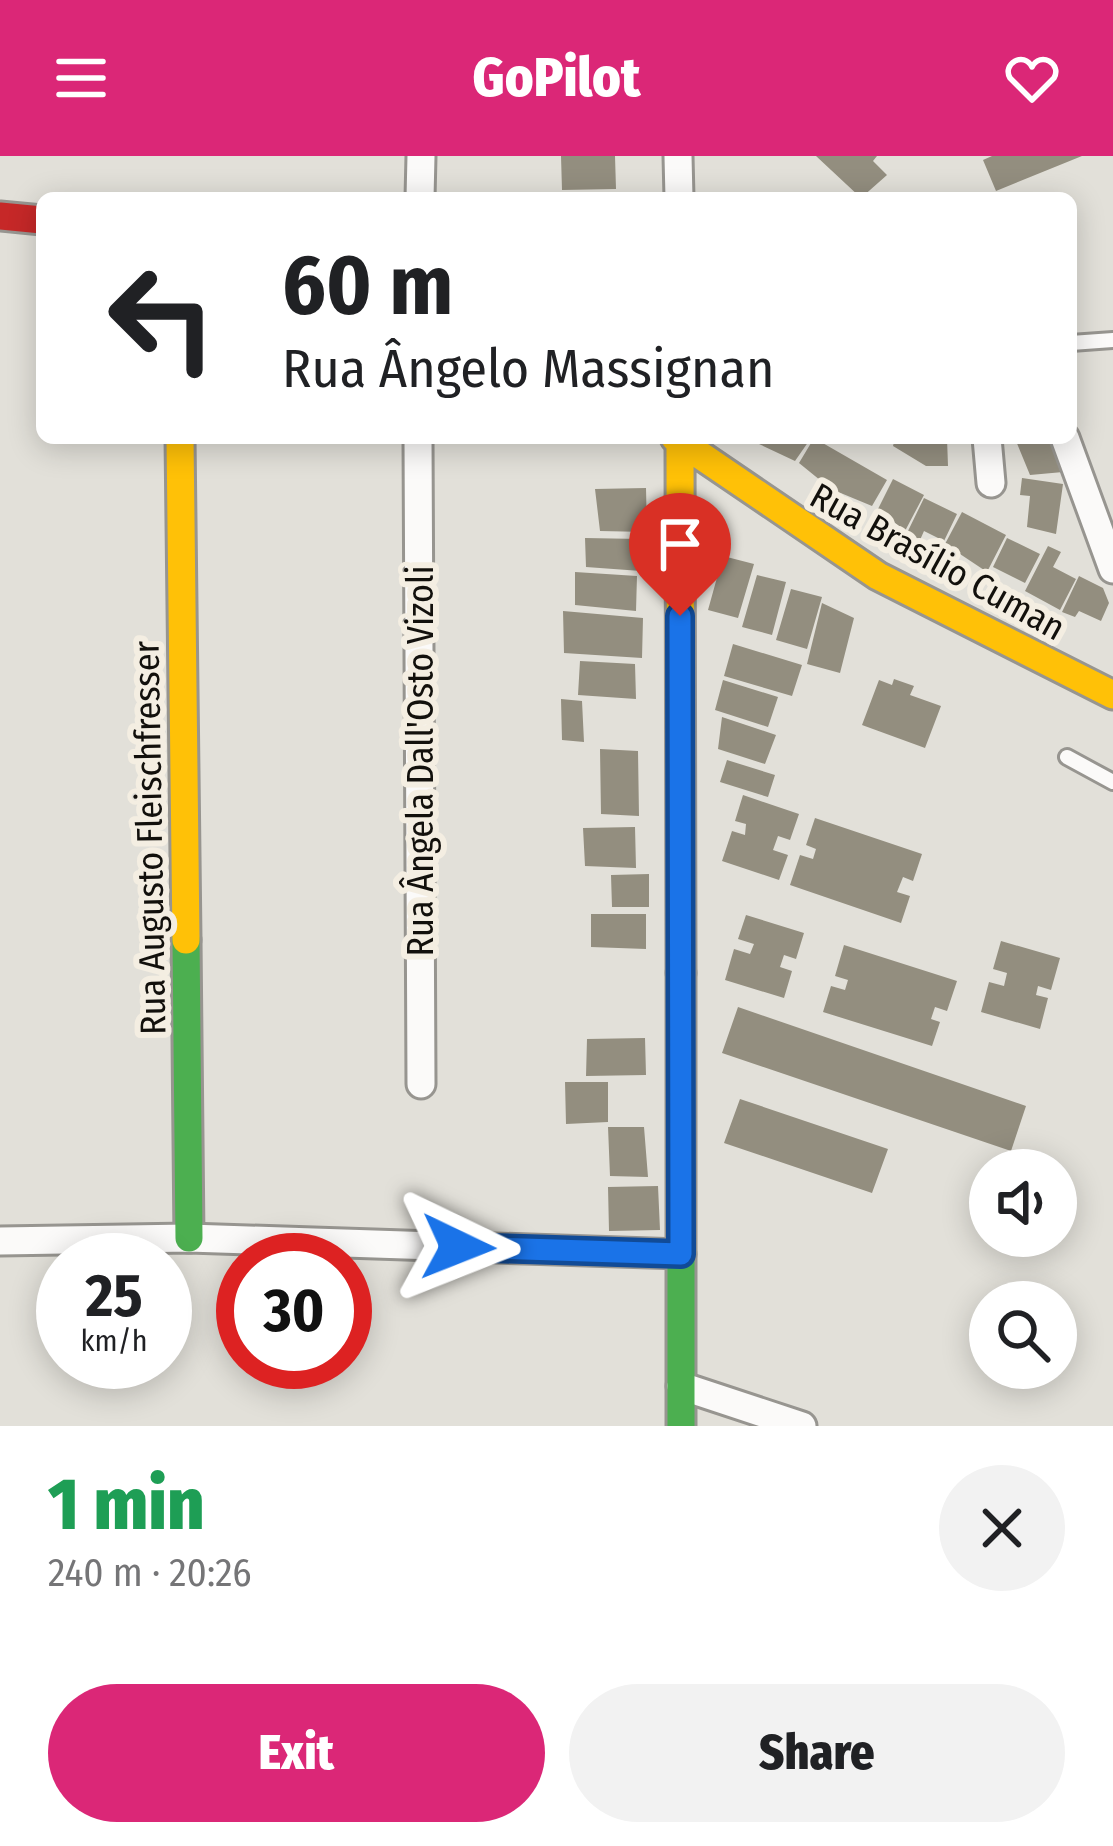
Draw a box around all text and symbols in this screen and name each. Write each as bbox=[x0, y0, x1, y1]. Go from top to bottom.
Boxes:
icon: menu bbox=[48, 45, 114, 111]
icon: heart bbox=[999, 45, 1065, 111]
text: GoPilot bbox=[473, 46, 640, 110]
text: 60 m bbox=[282, 235, 453, 336]
icon: left bbox=[84, 240, 240, 396]
text: Rua Ângelo Massignan bbox=[282, 337, 774, 401]
street label: Rua Brasílio Cuman bbox=[802, 474, 1073, 650]
pin bbox=[629, 493, 731, 616]
icon: arrive bbox=[647, 511, 713, 577]
street label: Rua Ângela Dall'Osto Vizoli bbox=[399, 565, 443, 957]
street label: Rua Augusto Fleischfresser bbox=[125, 640, 175, 1035]
map controls bbox=[969, 1149, 1077, 1389]
button: sound bbox=[969, 1149, 1077, 1257]
position arrow bbox=[395, 1184, 521, 1310]
speed limit sign: 30 bbox=[216, 1233, 372, 1389]
text: 25 bbox=[85, 1260, 143, 1332]
button: search bbox=[969, 1281, 1077, 1389]
text: km/h bbox=[81, 1323, 147, 1359]
text: 1 min bbox=[48, 1462, 205, 1548]
button: close bbox=[939, 1465, 1065, 1591]
text: 240 m · 20:26 bbox=[48, 1550, 252, 1596]
button: Exit bbox=[48, 1684, 545, 1822]
button: Share bbox=[569, 1684, 1065, 1822]

